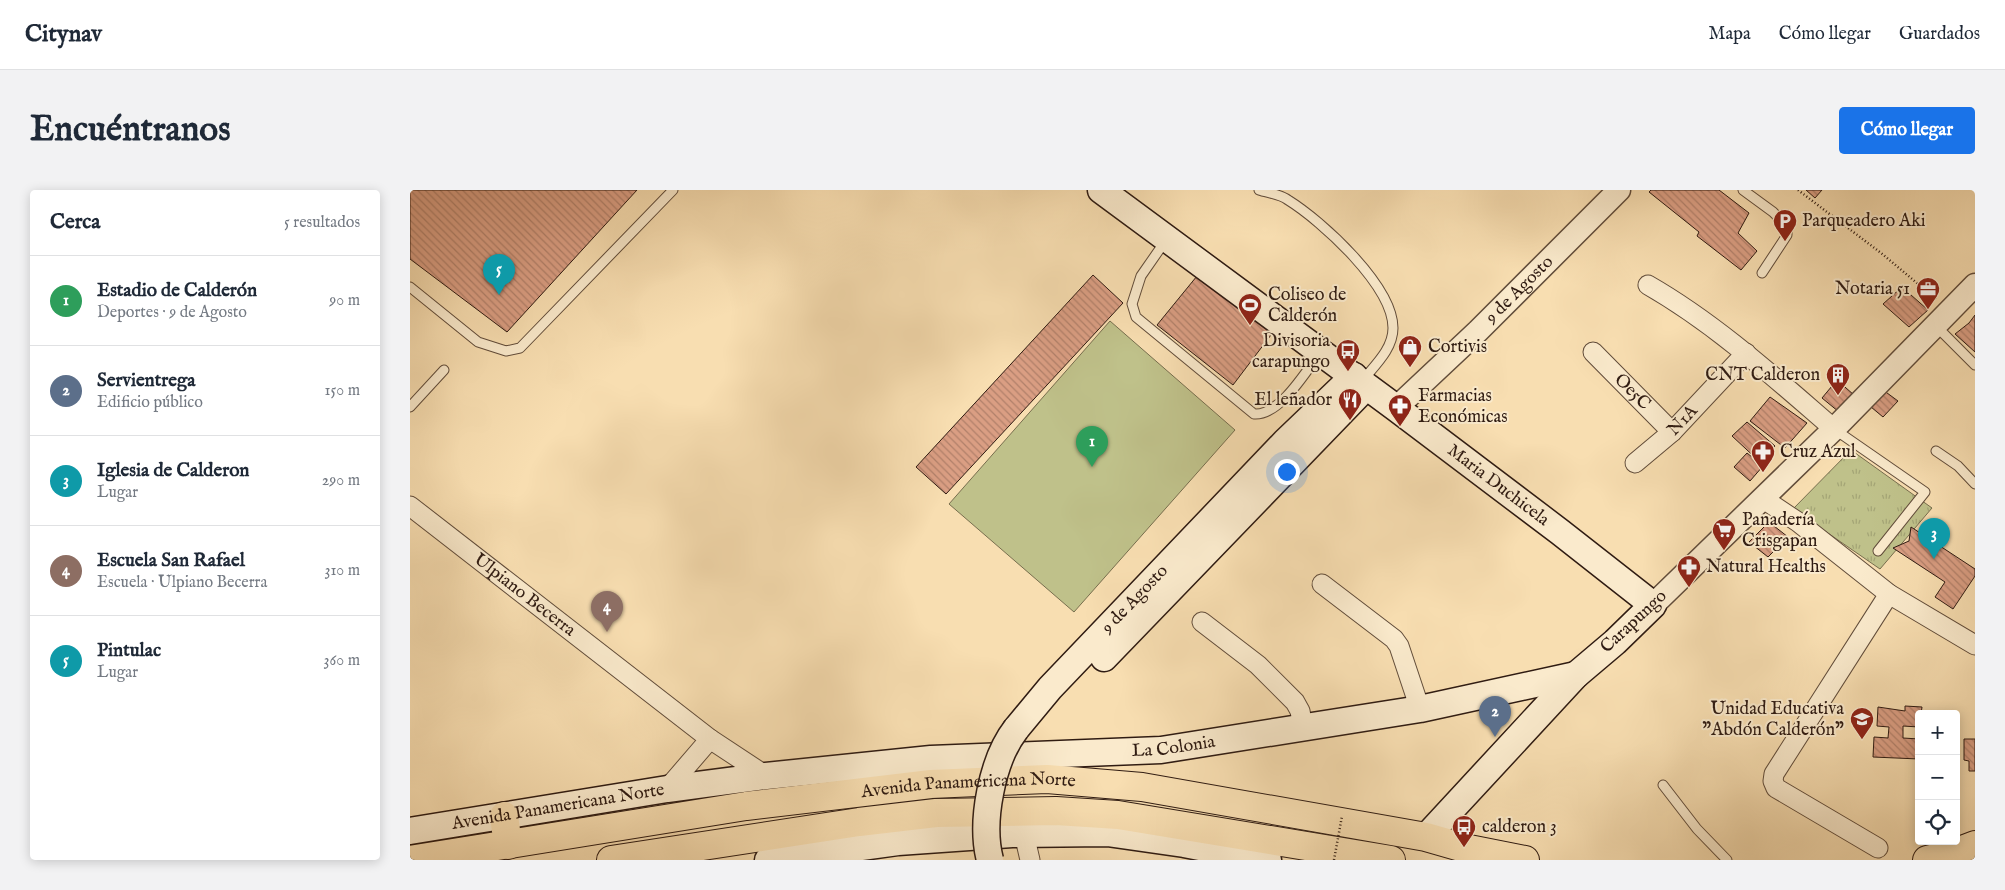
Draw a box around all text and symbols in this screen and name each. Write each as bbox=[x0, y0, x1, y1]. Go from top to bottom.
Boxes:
text: Citynav bbox=[25, 19, 102, 50]
text: Mapa bbox=[1708, 23, 1751, 46]
text: Cómo llegar bbox=[1779, 23, 1871, 46]
text: Guardados bbox=[1899, 23, 1980, 46]
button: Cómo llegar bbox=[1839, 107, 1975, 154]
text: Encuéntranos bbox=[30, 108, 230, 153]
parking icon: Parqueadero Aki bbox=[1772, 208, 1798, 242]
text: Cerca bbox=[50, 209, 100, 236]
place label: Parqueadero Aki bbox=[1802, 210, 1926, 233]
text: 5 resultados bbox=[284, 213, 360, 233]
street label: 9 de Agosto bbox=[1480, 250, 1559, 329]
pin: 5 bbox=[483, 254, 515, 295]
office icon: Notaria 51 bbox=[1915, 276, 1941, 310]
place label: Notaria 51 bbox=[1835, 278, 1910, 301]
text: Estadio de Calderón bbox=[97, 279, 257, 303]
place label: Coliseo de Calderón bbox=[1268, 284, 1346, 328]
text: 1 bbox=[63, 291, 69, 311]
text: 90 m bbox=[329, 291, 360, 311]
sports icon: Coliseo de Calderón bbox=[1237, 292, 1263, 326]
text: Deportes · 9 de Agosto bbox=[97, 303, 247, 323]
place label: Divisoria carapungo bbox=[1252, 330, 1330, 374]
shop icon: Cortivis bbox=[1397, 334, 1423, 368]
place label: Cortivis bbox=[1428, 336, 1487, 359]
bus stop icon: Divisoria carapungo bbox=[1335, 338, 1361, 372]
building icon: CNT Calderon bbox=[1825, 362, 1851, 396]
place label: CNT Calderon bbox=[1705, 364, 1820, 387]
text: Servientrega bbox=[97, 369, 195, 393]
street label: Oe5C bbox=[1609, 369, 1656, 415]
text: 2 bbox=[62, 381, 70, 401]
text: 150 m bbox=[325, 381, 360, 401]
place label: Farmacias Económicas bbox=[1418, 385, 1508, 429]
restaurant icon: El leñador bbox=[1337, 387, 1363, 421]
place label: El leñador bbox=[1254, 389, 1332, 412]
text: Edificio público bbox=[97, 393, 203, 413]
pharmacy icon: Farmacias Económicas bbox=[1387, 393, 1413, 427]
street label: N1A bbox=[1663, 399, 1703, 441]
pin: 1 bbox=[1076, 426, 1108, 467]
street label: Maria Duchicela bbox=[1442, 439, 1554, 532]
pharmacy icon: Cruz Azul bbox=[1750, 439, 1776, 473]
place label: Cruz Azul bbox=[1780, 441, 1856, 464]
text: Iglesia de Calderon bbox=[97, 459, 249, 483]
your location bbox=[1274, 459, 1300, 485]
text: 3 bbox=[63, 471, 69, 491]
text: 290 m bbox=[322, 471, 360, 491]
text: Lugar bbox=[97, 483, 138, 503]
place label: Panadería Crisgapan bbox=[1742, 509, 1818, 553]
supermarket icon: Panadería Crisgapan bbox=[1711, 517, 1737, 551]
pin: 3 bbox=[1918, 518, 1950, 559]
street label: Ulpiano Becerra bbox=[469, 548, 580, 642]
text: Escuela San Rafael bbox=[97, 549, 245, 573]
pharmacy icon: Natural Healths bbox=[1676, 554, 1702, 588]
place label: Natural Healths bbox=[1706, 556, 1826, 579]
street label: 9 de Agosto bbox=[1096, 560, 1173, 640]
text: 4 bbox=[62, 561, 70, 581]
text: 310 m bbox=[324, 561, 360, 581]
text: Escuela · Ulpiano Becerra bbox=[97, 573, 267, 593]
street label: Carapungo bbox=[1596, 585, 1672, 659]
pin: 4 bbox=[591, 591, 623, 632]
text: Pintulac bbox=[97, 639, 161, 663]
text: 5 bbox=[63, 651, 69, 671]
text: 360 m bbox=[324, 651, 360, 671]
text: Lugar bbox=[97, 663, 138, 683]
pin: 2 bbox=[1479, 696, 1511, 737]
place label: Unidad Educativa "Abdón Calderón" bbox=[1702, 698, 1844, 742]
school or university icon: Unidad Educativa "Abdón Calderón" bbox=[1849, 706, 1875, 740]
map controls bbox=[1915, 710, 1960, 845]
button: + bbox=[1915, 710, 1960, 755]
street label: La Colonia bbox=[1131, 730, 1217, 763]
button: − bbox=[1915, 755, 1960, 800]
street label: Avenida Panamericana Norte bbox=[859, 767, 1077, 804]
street label: Avenida Panamericana Norte bbox=[449, 778, 666, 836]
button: locate bbox=[1915, 800, 1960, 845]
bus stop icon: calderon 3 bbox=[1451, 814, 1477, 848]
place label: calderon 3 bbox=[1482, 816, 1557, 839]

